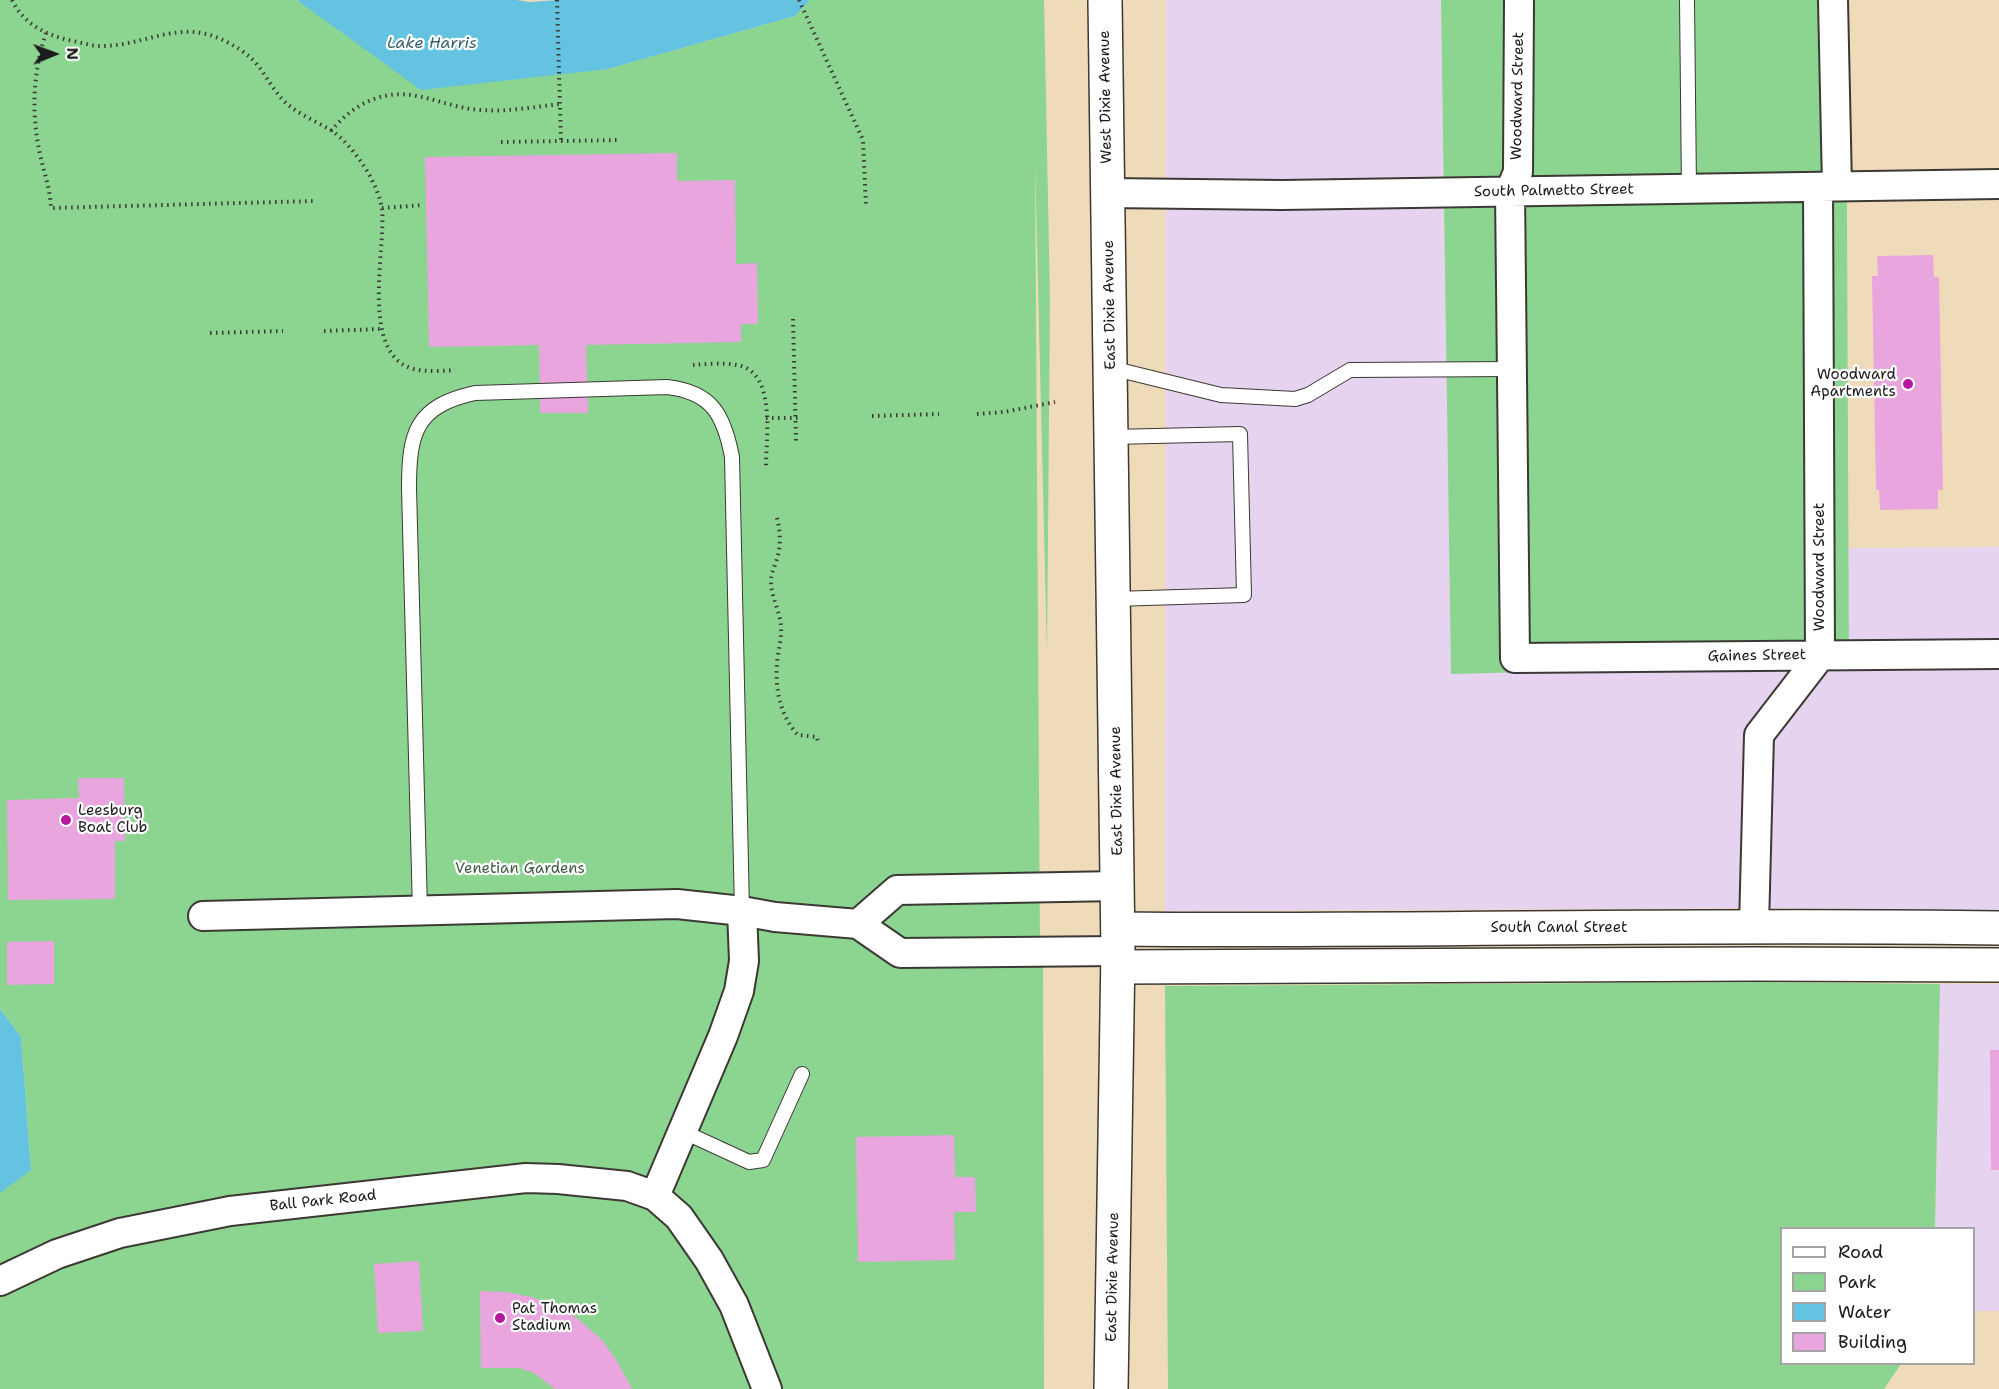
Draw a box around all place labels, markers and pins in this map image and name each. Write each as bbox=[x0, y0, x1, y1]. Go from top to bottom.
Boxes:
place label: Woodward Apartments bbox=[1810, 366, 1896, 401]
marker: Woodward Apartments bbox=[1901, 377, 1915, 391]
place label: Leesburg Boat Club bbox=[78, 802, 147, 837]
marker: Leesburg Boat Club bbox=[59, 813, 73, 827]
place label: Pat Thomas Stadium bbox=[512, 1300, 597, 1335]
marker: Pat Thomas Stadium bbox=[493, 1311, 507, 1325]

